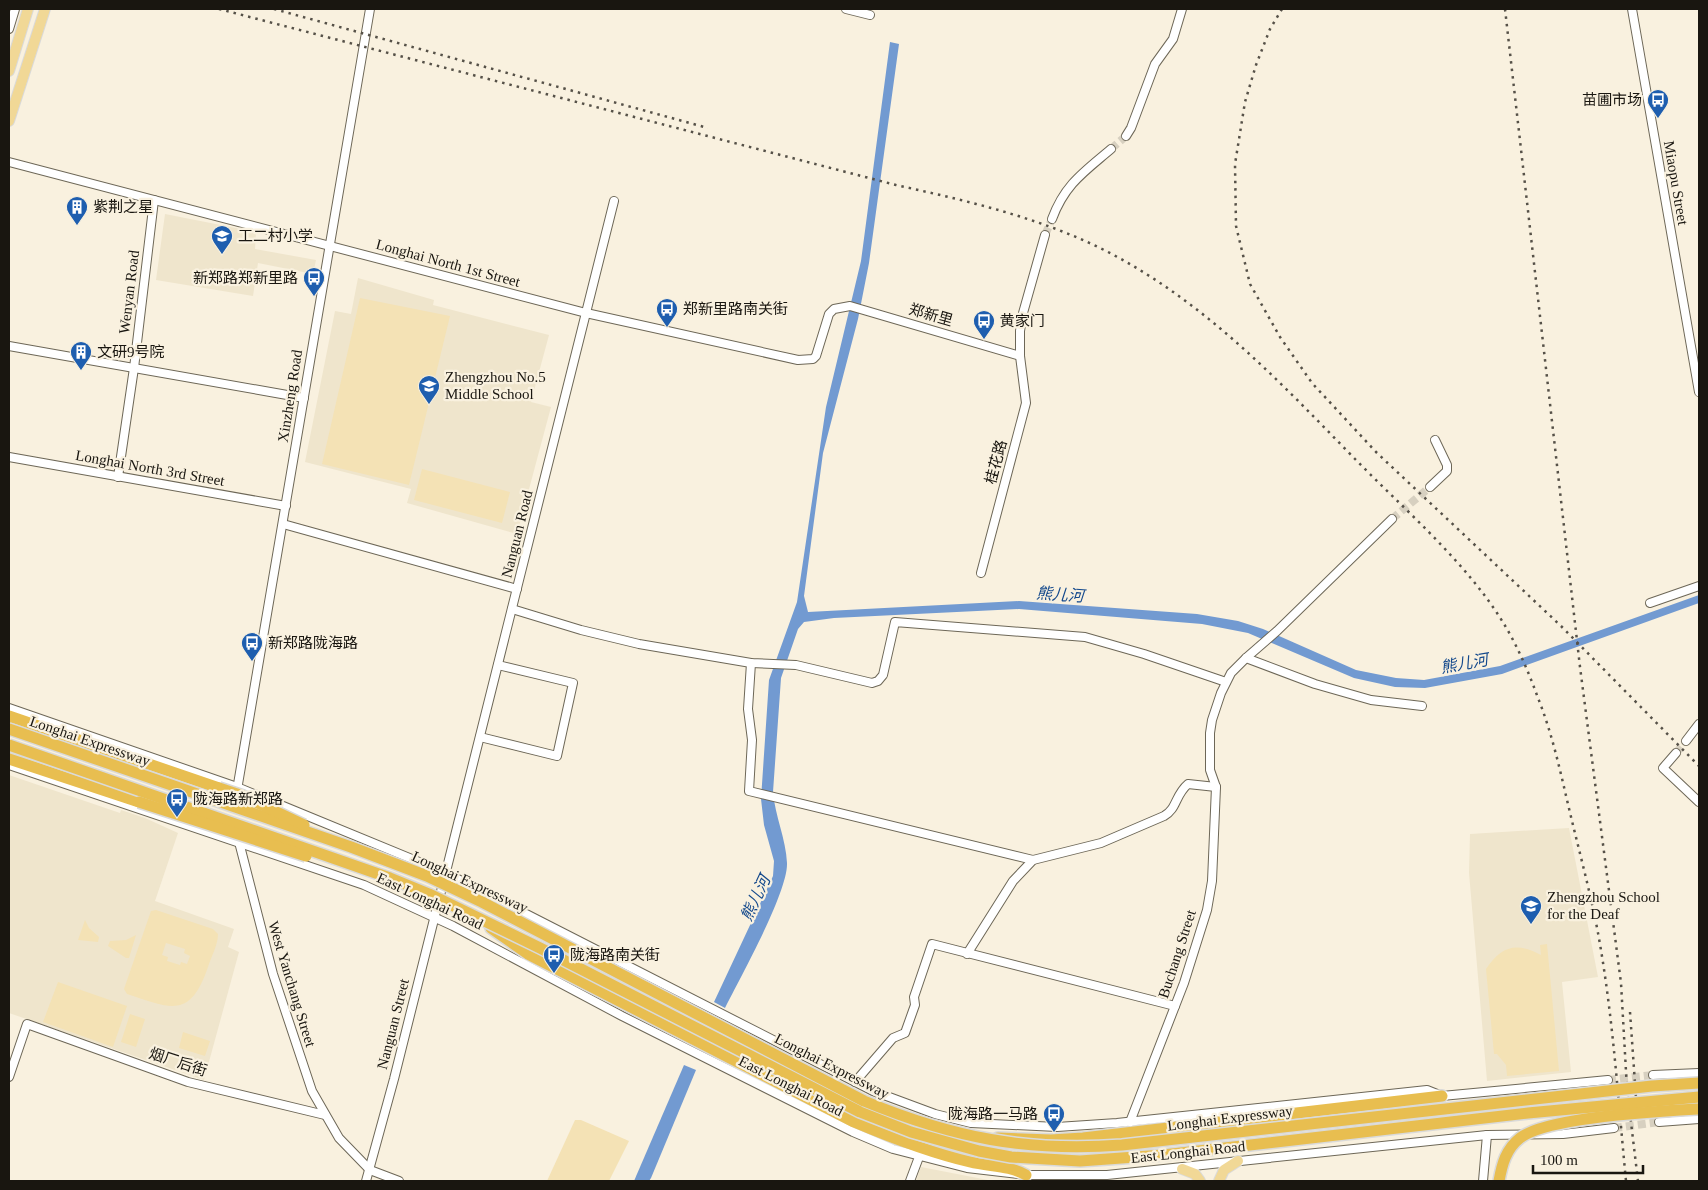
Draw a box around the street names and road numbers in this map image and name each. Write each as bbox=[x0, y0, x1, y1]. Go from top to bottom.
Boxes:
street label: Miaopu Street bbox=[1661, 140, 1691, 227]
street label: Longhai North 1st Street bbox=[374, 236, 523, 290]
street label: Wenyan Road bbox=[116, 249, 142, 335]
street label: 郑新里 bbox=[907, 301, 955, 329]
street label: Xinzheng Road bbox=[275, 348, 305, 444]
street label: 桂花路 bbox=[982, 438, 1010, 486]
street label: Longhai North 3rd Street bbox=[74, 447, 227, 489]
street label: Nanguan Road bbox=[498, 488, 536, 579]
street label: Longhai Expressway bbox=[28, 713, 153, 769]
street label: Longhai Expressway bbox=[409, 848, 531, 916]
street label: East Longhai Road bbox=[375, 869, 486, 933]
street label: Buchang Street bbox=[1155, 907, 1199, 1000]
street label: West Yanchang Street bbox=[265, 919, 319, 1050]
street label: Nanguan Street bbox=[374, 976, 412, 1071]
street label: Longhai Expressway bbox=[772, 1030, 892, 1102]
street label: 烟厂后街 bbox=[147, 1045, 209, 1079]
street label: East Longhai Road bbox=[736, 1053, 846, 1119]
street label: Longhai Expressway bbox=[1166, 1102, 1294, 1134]
street label: East Longhai Road bbox=[1130, 1138, 1247, 1166]

